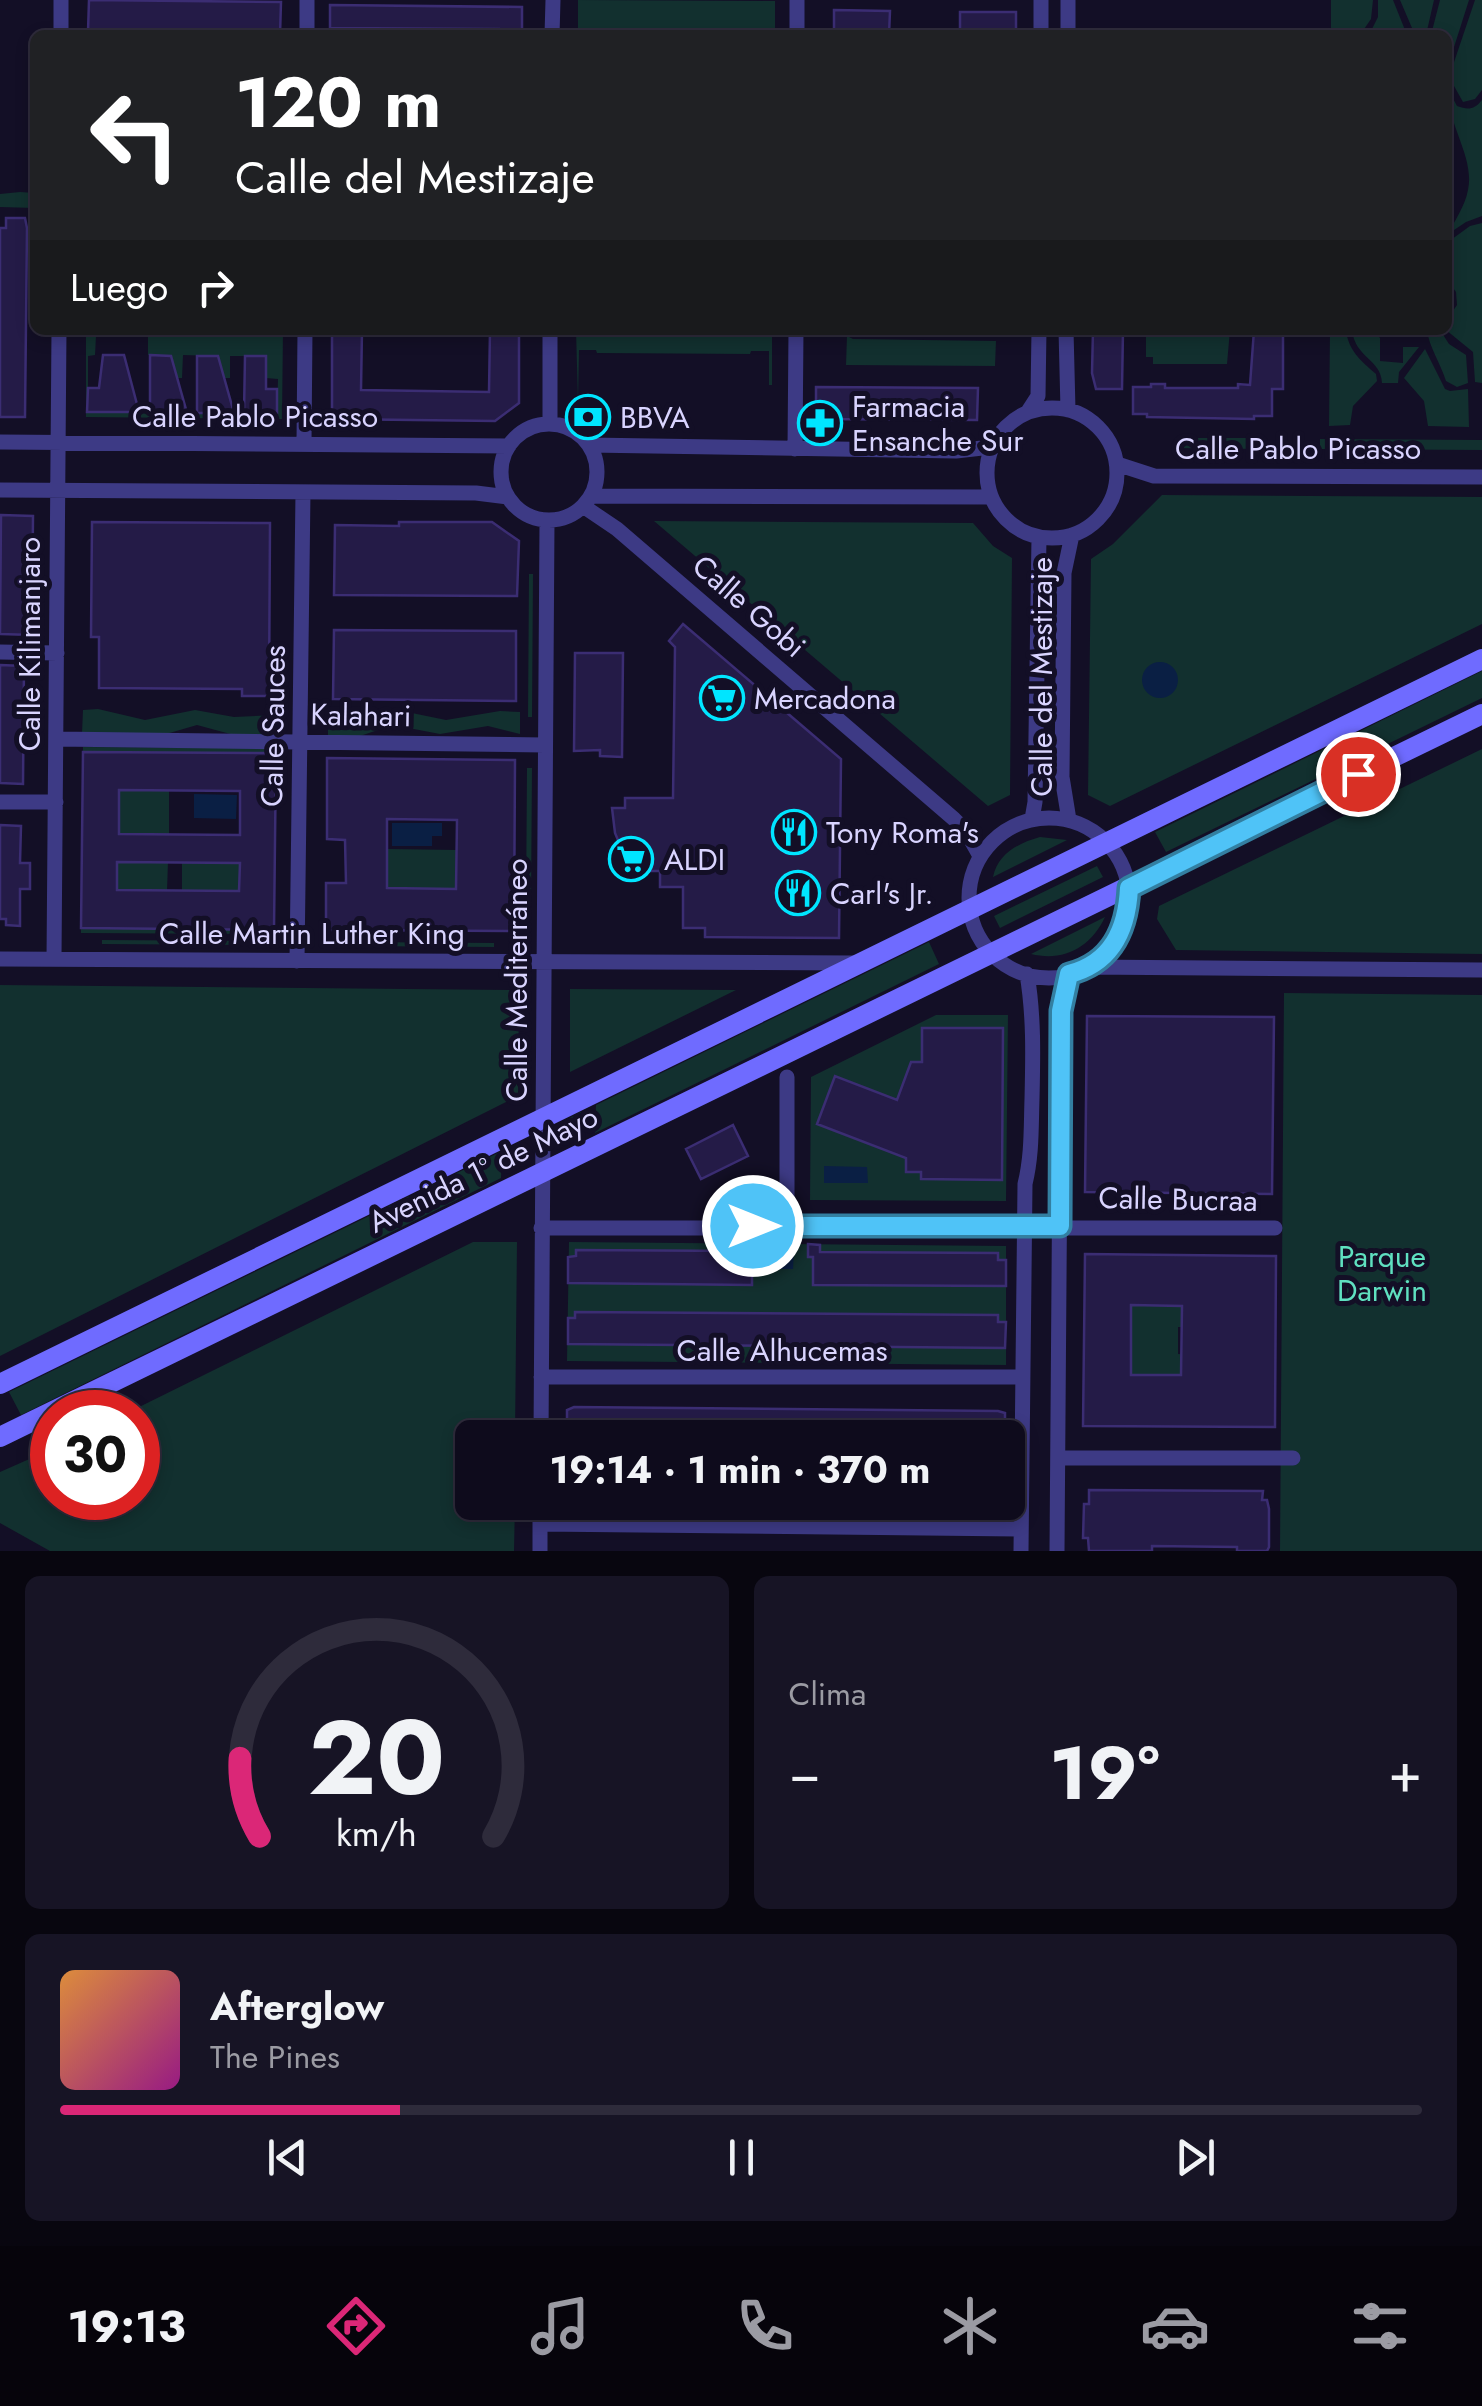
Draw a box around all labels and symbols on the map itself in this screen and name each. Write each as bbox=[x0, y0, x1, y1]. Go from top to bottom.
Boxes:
place label: Farmacia Ensanche Sur bbox=[852, 385, 1024, 462]
bank icon: BBVA bbox=[565, 394, 611, 440]
street label: Calle Pablo Picasso bbox=[132, 395, 378, 438]
place label: BBVA bbox=[620, 396, 690, 439]
pharmacy icon: Farmacia Ensanche Sur bbox=[797, 400, 843, 446]
street label: Calle Pablo Picasso bbox=[1175, 427, 1421, 470]
street label: Calle Kilimanjaro bbox=[8, 537, 51, 751]
street label: Calle Gobi bbox=[683, 545, 815, 667]
street label: Calle del Mestizaje bbox=[1020, 557, 1063, 797]
street label: Calle Sauces bbox=[250, 645, 296, 807]
supermarket icon: Mercadona bbox=[699, 675, 745, 721]
place label: Mercadona bbox=[754, 677, 896, 720]
street label: Kalahari bbox=[310, 693, 412, 737]
pin bbox=[1316, 732, 1401, 817]
restaurant icon: Tony Roma's bbox=[771, 809, 817, 855]
place label: Tony Roma's bbox=[826, 811, 979, 854]
supermarket icon: ALDI bbox=[608, 836, 654, 882]
place label: ALDI bbox=[664, 838, 725, 881]
street label: Calle Mediterráneo bbox=[495, 858, 538, 1102]
restaurant icon: Carl's Jr. bbox=[775, 870, 821, 916]
place label: Carl's Jr. bbox=[830, 872, 934, 915]
street label: Calle Martin Luther King bbox=[159, 912, 465, 955]
street label: Avenida 1º de Mayo bbox=[361, 1095, 605, 1243]
position arrow bbox=[701, 1174, 805, 1278]
street label: Calle Bucraa bbox=[1098, 1176, 1258, 1222]
park label: Parque Darwin bbox=[1337, 1235, 1427, 1312]
street label: Calle Alhucemas bbox=[676, 1329, 888, 1372]
speed limit sign: 30 bbox=[30, 1390, 160, 1520]

